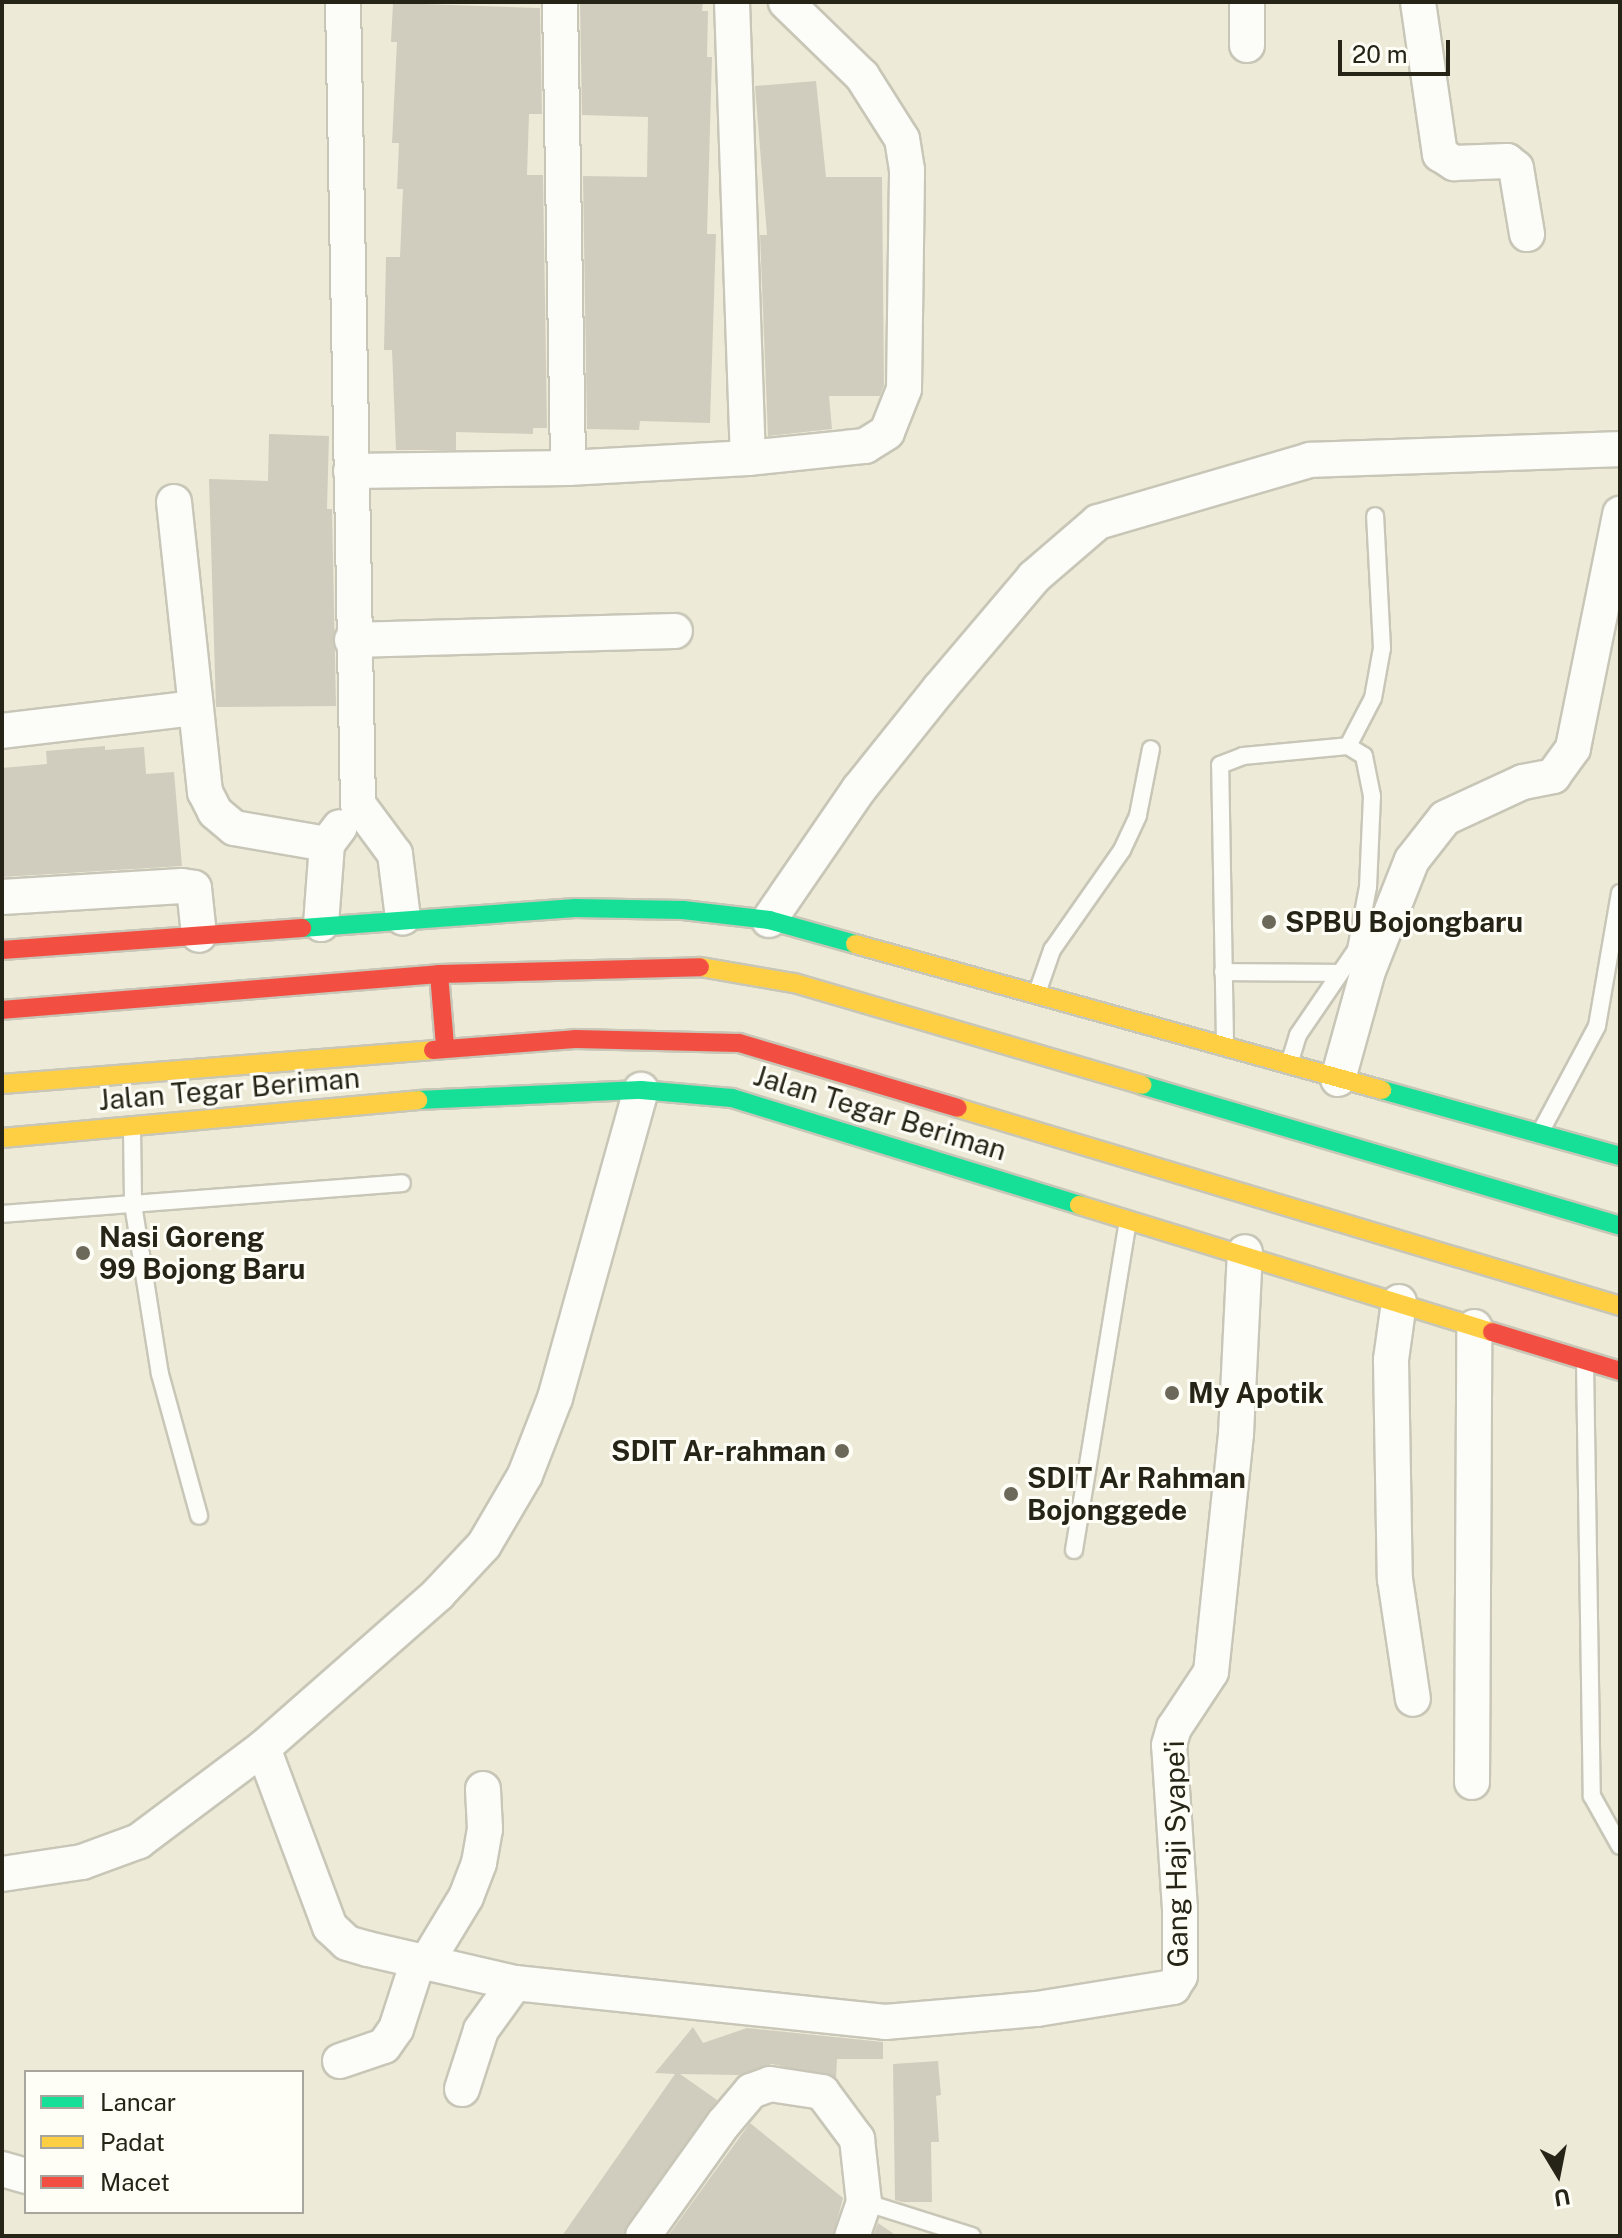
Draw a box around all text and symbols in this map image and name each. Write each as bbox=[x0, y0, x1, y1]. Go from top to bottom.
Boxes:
scale bar bbox=[1342, 24, 1454, 74]
text: 20 m bbox=[1352, 40, 1408, 68]
place label: SPBU Bojongbaru bbox=[1285, 905, 1523, 939]
marker: SPBU Bojongbaru bbox=[1260, 913, 1278, 931]
street label: Jalan Tegar Beriman bbox=[750, 1059, 1010, 1167]
street label: Jalan Tegar Beriman bbox=[97, 1061, 361, 1117]
place label: Nasi Goreng 99 Bojong Baru bbox=[99, 1220, 306, 1286]
marker: Nasi Goreng 99 Bojong Baru bbox=[74, 1244, 92, 1262]
place label: My Apotik bbox=[1188, 1376, 1324, 1410]
marker: My Apotik bbox=[1163, 1384, 1181, 1402]
place label: SDIT Ar-rahman bbox=[611, 1434, 826, 1468]
marker: SDIT Ar-rahman bbox=[833, 1442, 851, 1460]
place label: SDIT Ar Rahman Bojonggede bbox=[1027, 1461, 1246, 1527]
marker: SDIT Ar Rahman Bojonggede bbox=[1002, 1485, 1020, 1503]
street label: Gang Haji Syape'i bbox=[1157, 1740, 1195, 1968]
legend bbox=[24, 2070, 304, 2214]
text: Lancar bbox=[100, 2088, 176, 2116]
text: Padat bbox=[100, 2128, 165, 2156]
north arrow bbox=[1518, 2134, 1598, 2214]
text: Macet bbox=[100, 2168, 170, 2196]
text: U bbox=[1552, 2183, 1572, 2212]

